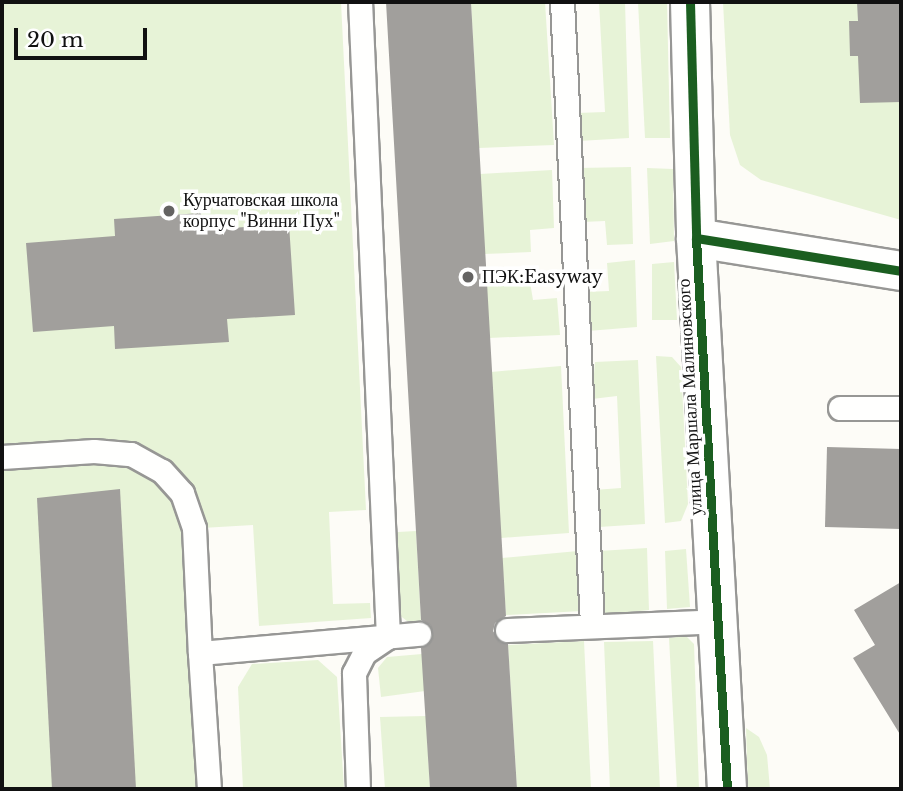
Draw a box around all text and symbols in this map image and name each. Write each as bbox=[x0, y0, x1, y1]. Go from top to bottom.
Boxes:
scale bar bbox=[18, 14, 150, 58]
text: 20 m bbox=[27, 27, 84, 53]
place label: Курчатовская школа корпус "Винни Пух" bbox=[183, 190, 341, 232]
marker: Курчатовская школа корпус "Винни Пух" bbox=[161, 203, 177, 219]
place label: ПЭК:Easyway bbox=[482, 266, 603, 288]
marker: ПЭК:Easyway bbox=[460, 269, 476, 285]
street label: улица Маршала Малиновского bbox=[673, 278, 707, 516]

